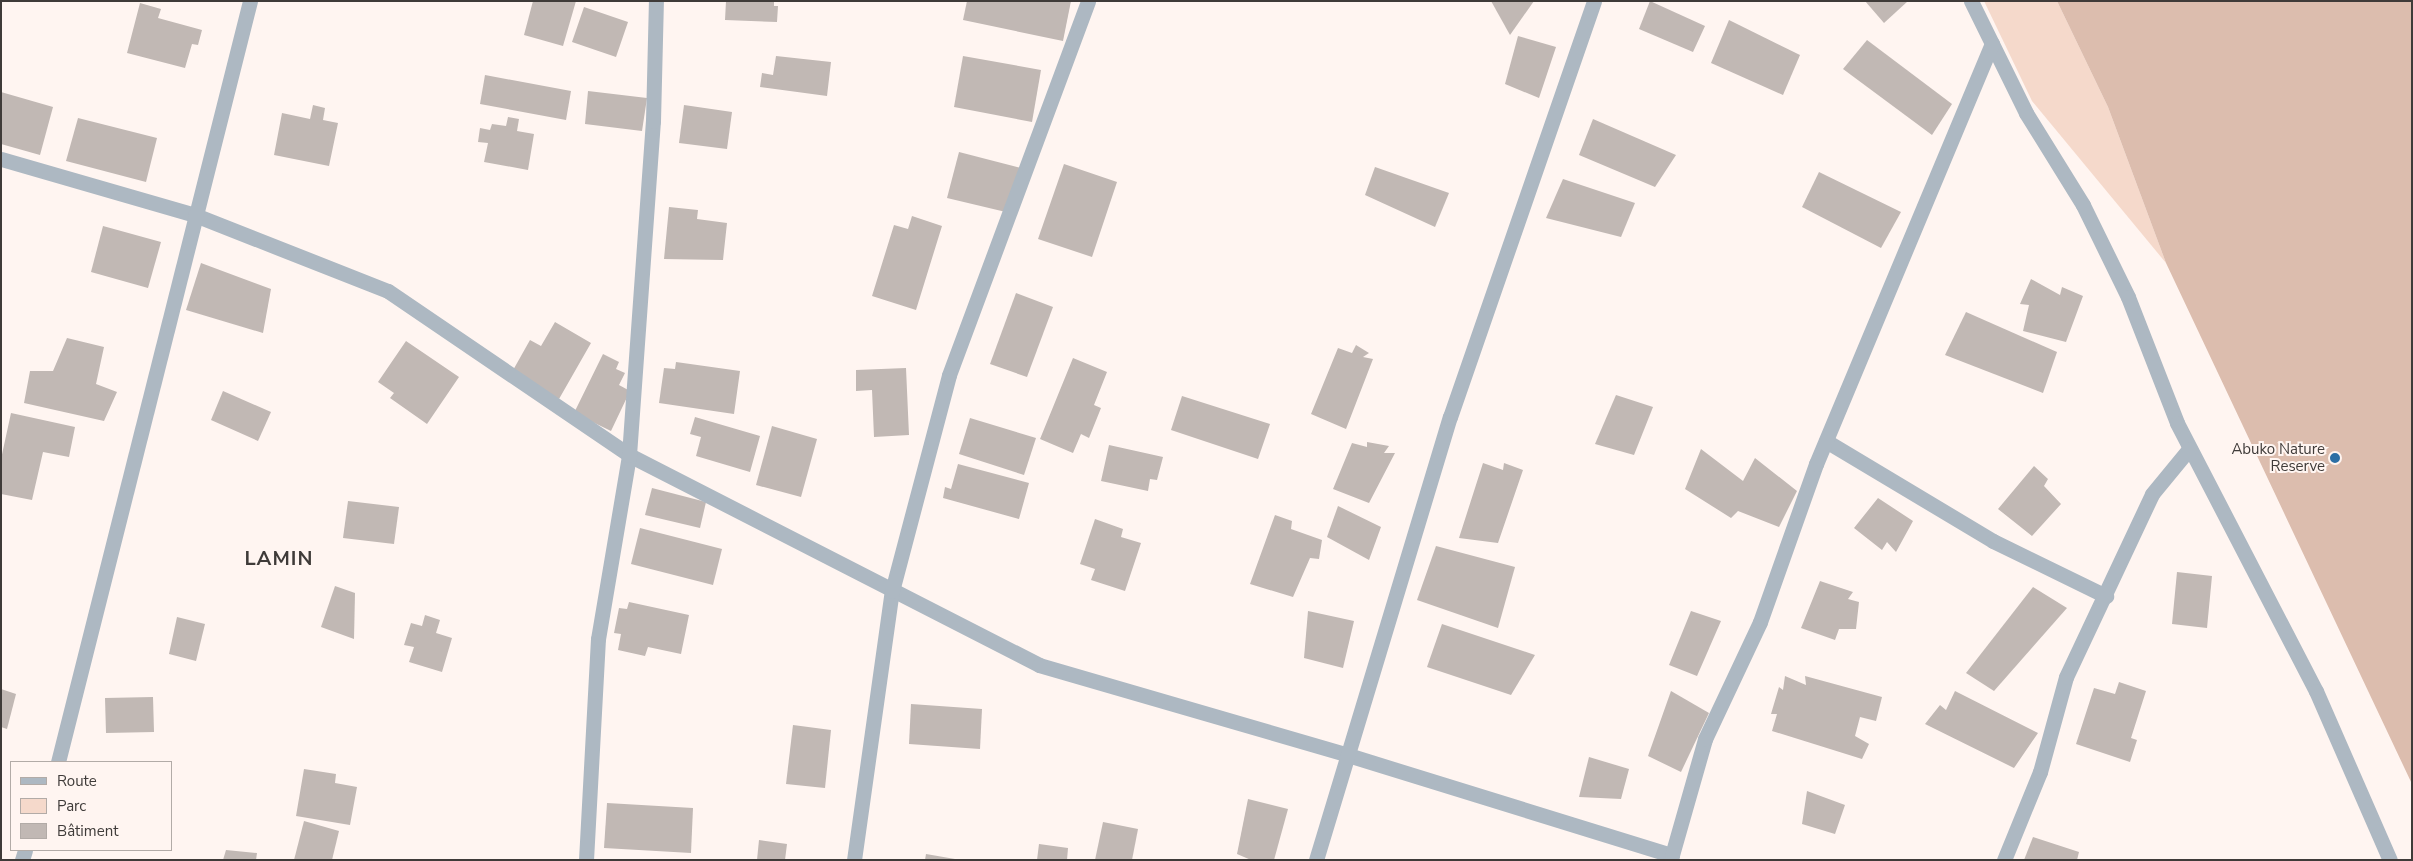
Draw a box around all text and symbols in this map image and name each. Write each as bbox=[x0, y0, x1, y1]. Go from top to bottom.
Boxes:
place label: Abuko Nature Reserve bbox=[2231, 440, 2325, 475]
marker: Abuko Nature Reserve bbox=[2329, 452, 2341, 464]
district label: LAMIN bbox=[244, 546, 314, 570]
legend bbox=[10, 761, 172, 851]
text: Route bbox=[57, 771, 97, 791]
text: Parc bbox=[57, 796, 86, 816]
text: Bâtiment bbox=[57, 821, 118, 841]

